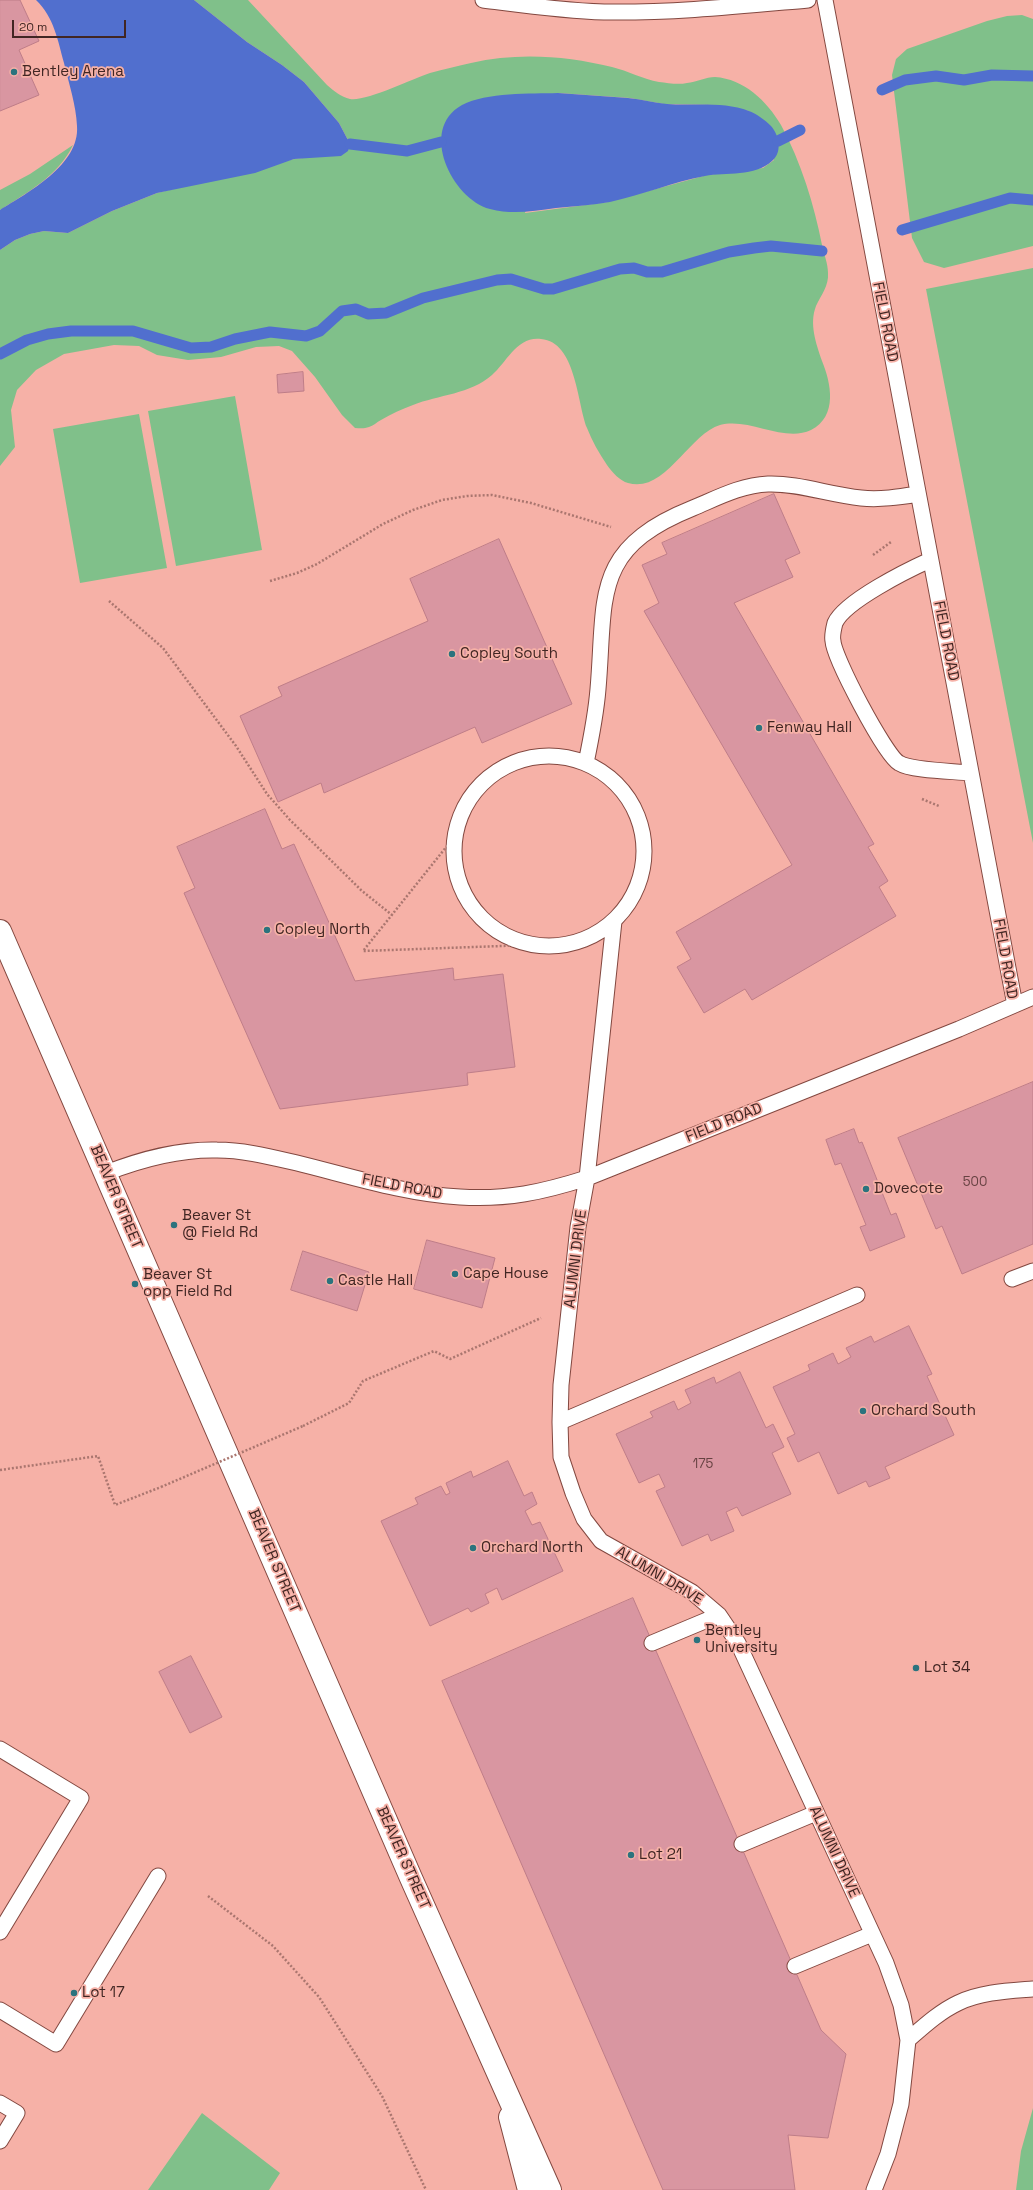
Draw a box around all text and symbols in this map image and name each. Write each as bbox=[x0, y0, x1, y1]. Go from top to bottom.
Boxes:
scale bar bbox=[14, 12, 128, 38]
text: 20 m bbox=[19, 19, 47, 35]
place label: Bentley Arena bbox=[22, 63, 124, 81]
marker: Bentley Arena bbox=[9, 67, 19, 77]
street label: FIELD ROAD bbox=[868, 281, 902, 363]
street label: FIELD ROAD bbox=[929, 600, 963, 682]
place label: Copley South bbox=[460, 645, 558, 663]
marker: Copley South bbox=[447, 649, 457, 659]
place label: Fenway Hall bbox=[767, 719, 852, 737]
marker: Fenway Hall bbox=[754, 723, 764, 733]
street label: FIELD ROAD bbox=[989, 918, 1021, 1000]
place label: Copley North bbox=[275, 921, 370, 939]
marker: Copley North bbox=[262, 925, 272, 935]
street label: FIELD ROAD bbox=[683, 1099, 765, 1147]
street label: BEAVER STREET bbox=[86, 1142, 146, 1252]
street label: FIELD ROAD bbox=[361, 1170, 443, 1204]
house number: 500 bbox=[963, 1174, 987, 1190]
place label: Dovecote bbox=[874, 1180, 943, 1198]
marker: Dovecote bbox=[861, 1184, 871, 1194]
place label: Beaver St @ Field Rd bbox=[182, 1207, 258, 1242]
street label: ALUMNI DRIVE bbox=[561, 1209, 591, 1309]
marker: Beaver St @ Field Rd bbox=[169, 1220, 179, 1230]
place label: Cape House bbox=[463, 1265, 549, 1283]
place label: Beaver St opp Field Rd bbox=[143, 1266, 232, 1301]
marker: Cape House bbox=[450, 1269, 460, 1279]
place label: Castle Hall bbox=[338, 1272, 413, 1290]
marker: Castle Hall bbox=[325, 1276, 335, 1286]
marker: Beaver St opp Field Rd bbox=[130, 1279, 140, 1289]
place label: Orchard South bbox=[871, 1402, 976, 1420]
marker: Orchard South bbox=[858, 1406, 868, 1416]
house number: 175 bbox=[693, 1456, 713, 1472]
street label: BEAVER STREET bbox=[244, 1506, 304, 1616]
place label: Orchard North bbox=[481, 1539, 583, 1557]
marker: Orchard North bbox=[468, 1543, 478, 1553]
street label: ALUMNI DRIVE bbox=[612, 1543, 706, 1609]
place label: Bentley University bbox=[705, 1622, 778, 1657]
marker: Bentley University bbox=[692, 1635, 702, 1645]
place label: Lot 34 bbox=[924, 1659, 970, 1677]
marker: Lot 34 bbox=[911, 1663, 921, 1673]
street label: ALUMNI DRIVE bbox=[805, 1803, 863, 1901]
street label: BEAVER STREET bbox=[372, 1804, 434, 1912]
place label: Lot 21 bbox=[639, 1846, 682, 1864]
marker: Lot 21 bbox=[626, 1850, 636, 1860]
place label: Lot 17 bbox=[82, 1984, 125, 2002]
marker: Lot 17 bbox=[69, 1988, 79, 1998]

